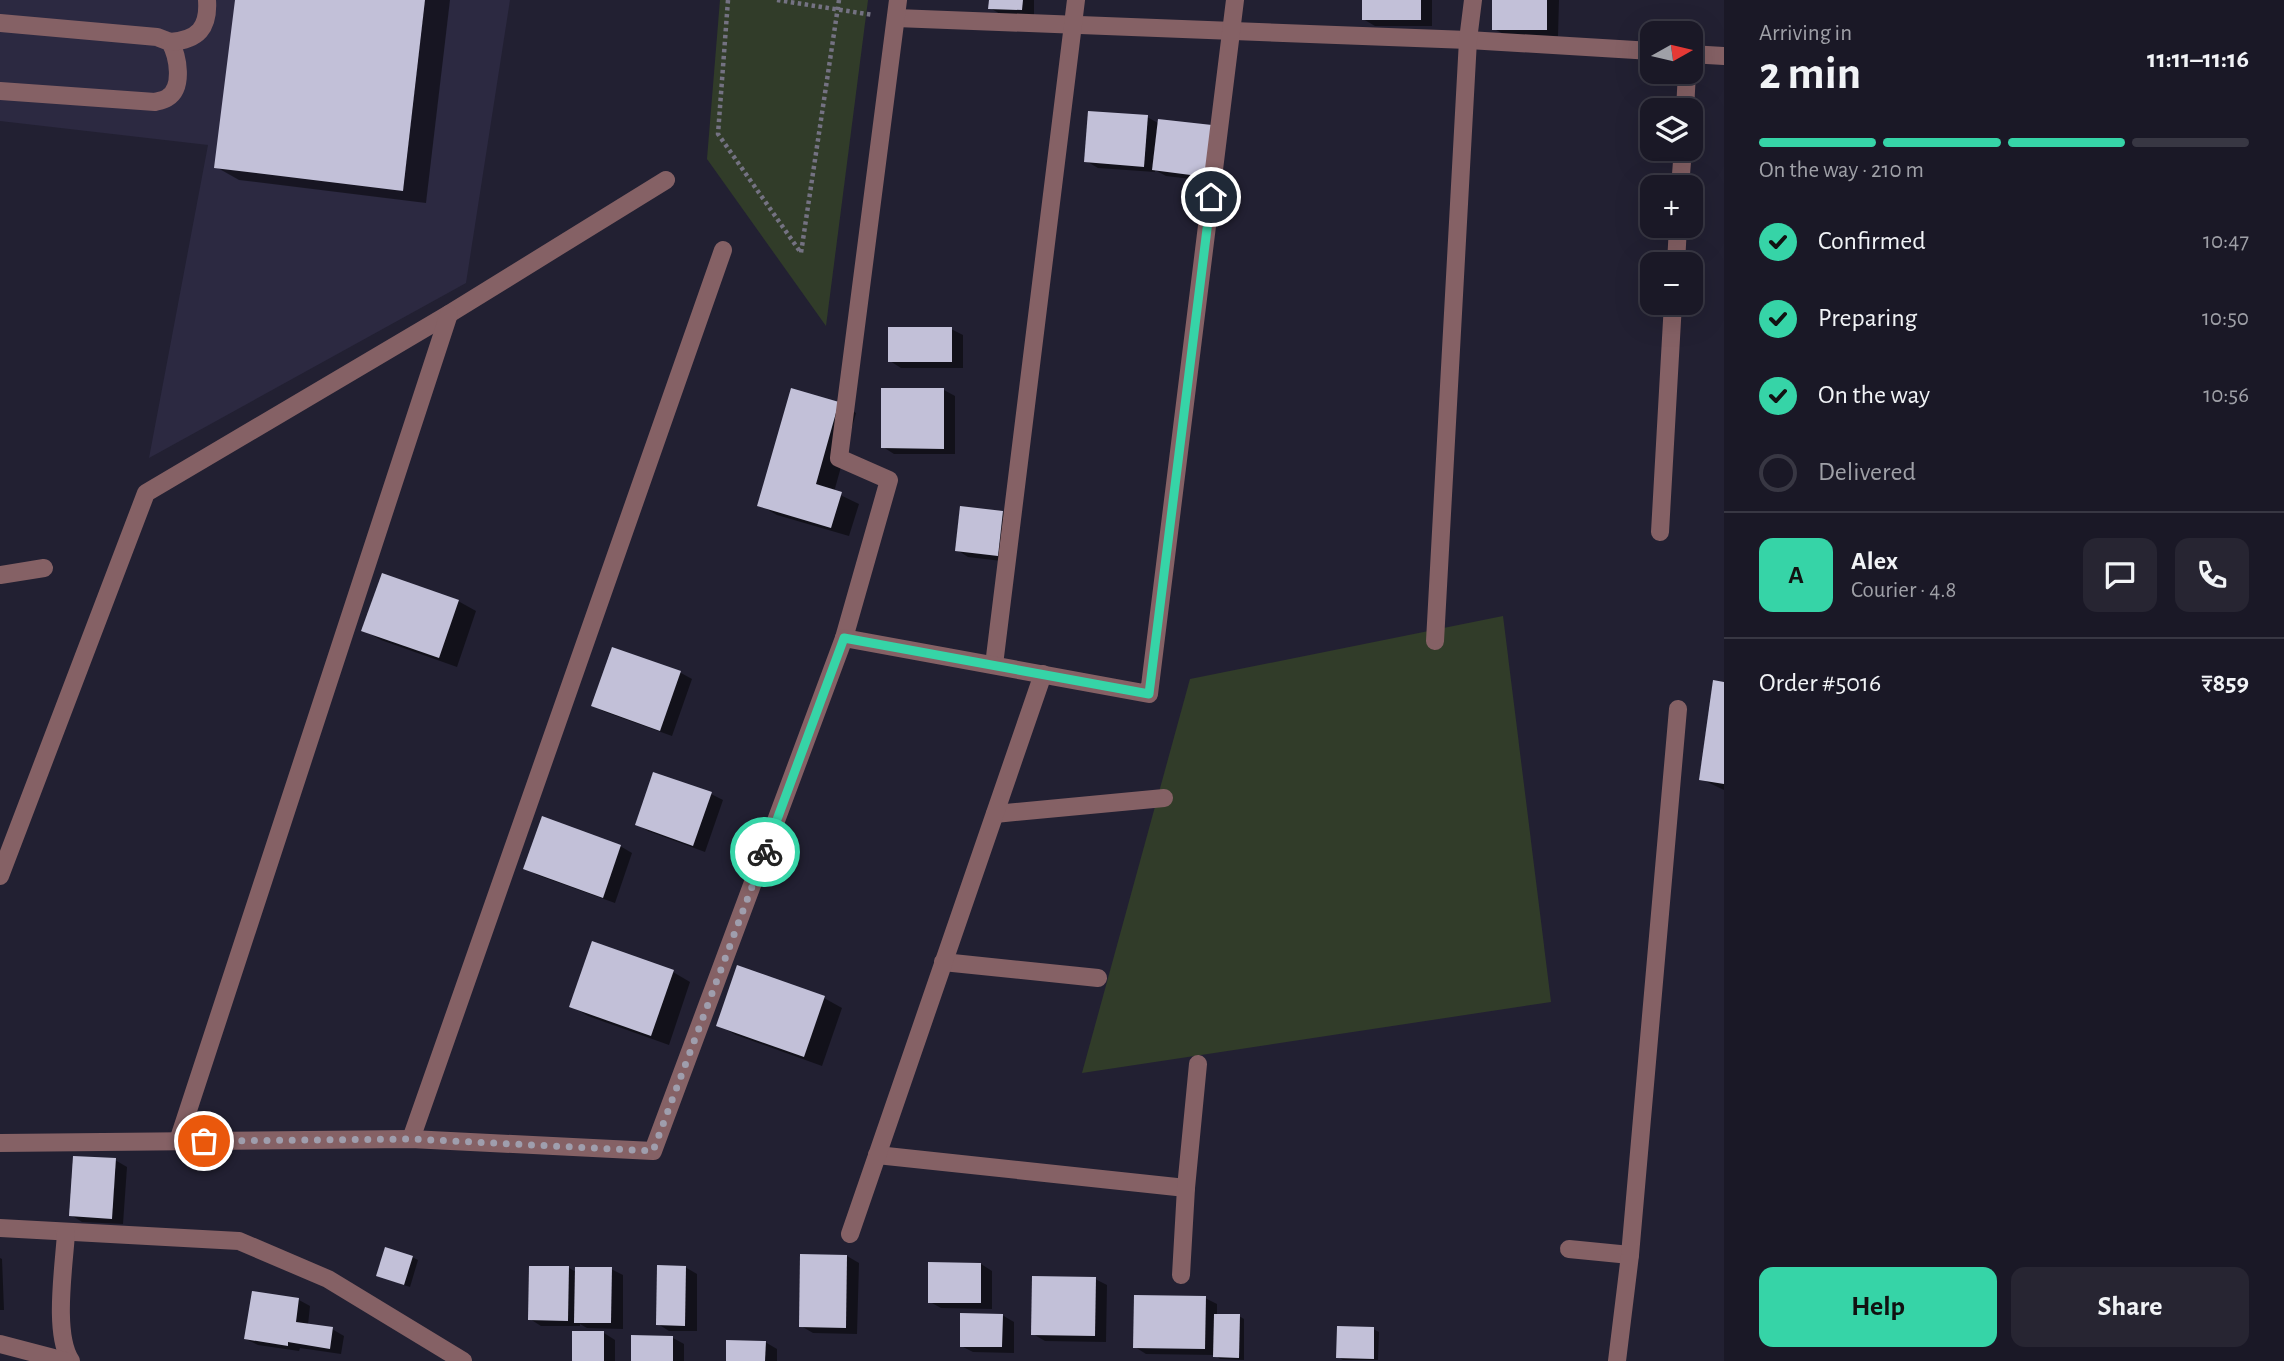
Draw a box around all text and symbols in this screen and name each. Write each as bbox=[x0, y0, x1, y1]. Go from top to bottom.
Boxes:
north arrow bbox=[1640, 21, 1703, 84]
map controls bbox=[1640, 21, 1703, 315]
text: Arriving in bbox=[1759, 22, 1852, 45]
text: 11:11–11:16 bbox=[2147, 46, 2249, 72]
text: 2 min bbox=[1759, 51, 1861, 97]
button: layers bbox=[1640, 98, 1703, 161]
text: On the way · 210 m bbox=[1759, 159, 1924, 182]
pin bbox=[1181, 167, 1241, 227]
button: + bbox=[1640, 175, 1703, 238]
icon: home bbox=[1192, 178, 1230, 216]
icon: check bbox=[1759, 223, 1797, 261]
text: Confirmed bbox=[1818, 228, 1926, 254]
text: 10:47 bbox=[2203, 230, 2249, 253]
button: − bbox=[1640, 252, 1703, 315]
icon: check bbox=[1759, 300, 1797, 338]
text: Preparing bbox=[1818, 305, 1917, 331]
text: 10:50 bbox=[2202, 307, 2249, 330]
icon: check bbox=[1759, 377, 1797, 415]
text: On the way bbox=[1818, 382, 1930, 408]
text: 10:56 bbox=[2203, 384, 2249, 407]
text: Delivered bbox=[1818, 459, 1916, 485]
button: chat bbox=[2083, 538, 2157, 612]
button: phone bbox=[2175, 538, 2249, 612]
text: Alex bbox=[1851, 548, 1898, 574]
text: A bbox=[1788, 562, 1804, 588]
text: Courier · 4.8 bbox=[1851, 579, 1956, 602]
text: Order #5016 bbox=[1759, 670, 1881, 696]
text: ₹859 bbox=[2201, 670, 2249, 696]
courier bbox=[730, 817, 800, 887]
icon: bike bbox=[746, 833, 784, 871]
pin bbox=[174, 1111, 234, 1171]
icon: bag bbox=[185, 1122, 223, 1160]
button: Help bbox=[1759, 1267, 1997, 1347]
button: Share bbox=[2011, 1267, 2249, 1347]

